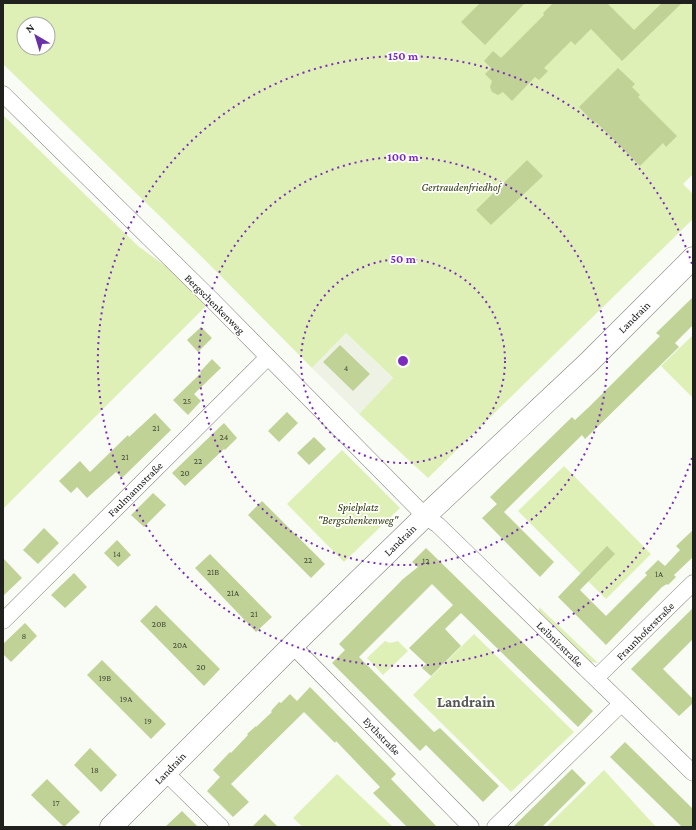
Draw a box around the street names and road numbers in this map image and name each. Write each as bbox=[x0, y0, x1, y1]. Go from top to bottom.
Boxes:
street label: Bergschenkenweg bbox=[182, 272, 248, 337]
street label: Landrain bbox=[616, 299, 652, 335]
street label: Faulmannstraße bbox=[105, 459, 165, 519]
street label: Landrain bbox=[381, 522, 419, 558]
street label: Fraunhoferstraße bbox=[614, 599, 677, 662]
street label: Leibnizstraße bbox=[534, 619, 586, 669]
street label: Eythstraße bbox=[360, 715, 403, 758]
street label: Landrain bbox=[152, 749, 188, 787]

